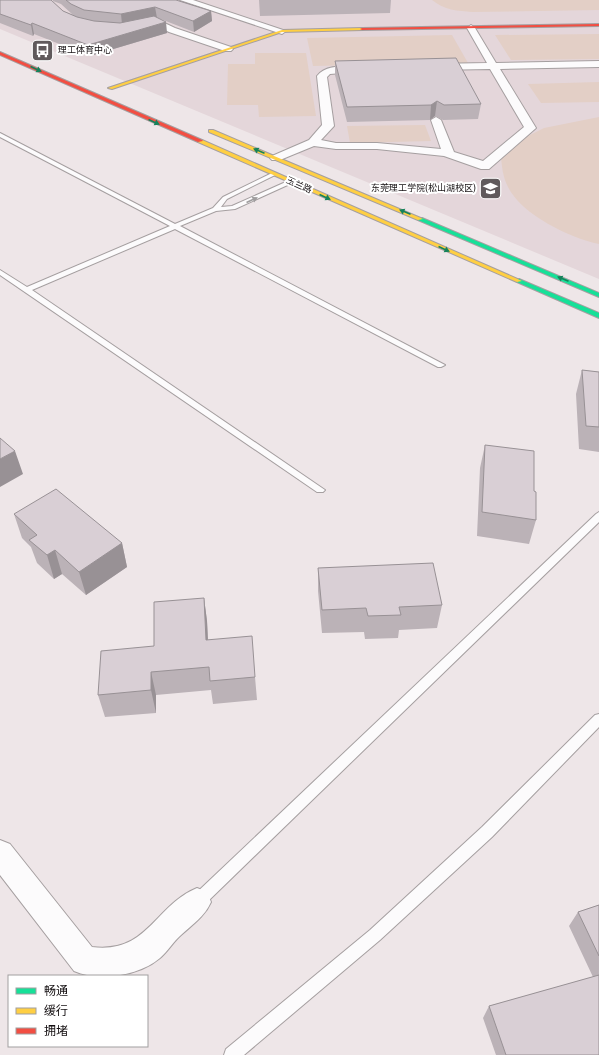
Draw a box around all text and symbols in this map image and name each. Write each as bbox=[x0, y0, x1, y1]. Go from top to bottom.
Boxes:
bus stop icon: 理工体育中心 bbox=[29, 37, 55, 63]
place label: 理工体育中心 bbox=[58, 42, 112, 56]
one-way arrow bbox=[30, 66, 41, 72]
one-way arrow bbox=[149, 119, 160, 125]
one-way arrow bbox=[254, 148, 265, 154]
street label: 玉兰路 bbox=[284, 172, 315, 196]
school or university icon: 东莞理工学院(松山湖校区) bbox=[478, 175, 504, 201]
place label: 东莞理工学院(松山湖校区) bbox=[371, 180, 476, 194]
one-way arrow bbox=[319, 194, 331, 200]
one-way arrow bbox=[246, 196, 258, 203]
one-way arrow bbox=[398, 209, 410, 215]
one-way arrow bbox=[438, 246, 450, 252]
one-way arrow bbox=[557, 276, 569, 282]
legend bbox=[8, 975, 148, 1047]
text: 畅通 bbox=[44, 981, 68, 999]
text: 缓行 bbox=[44, 1001, 68, 1019]
text: 拥堵 bbox=[44, 1021, 68, 1039]

